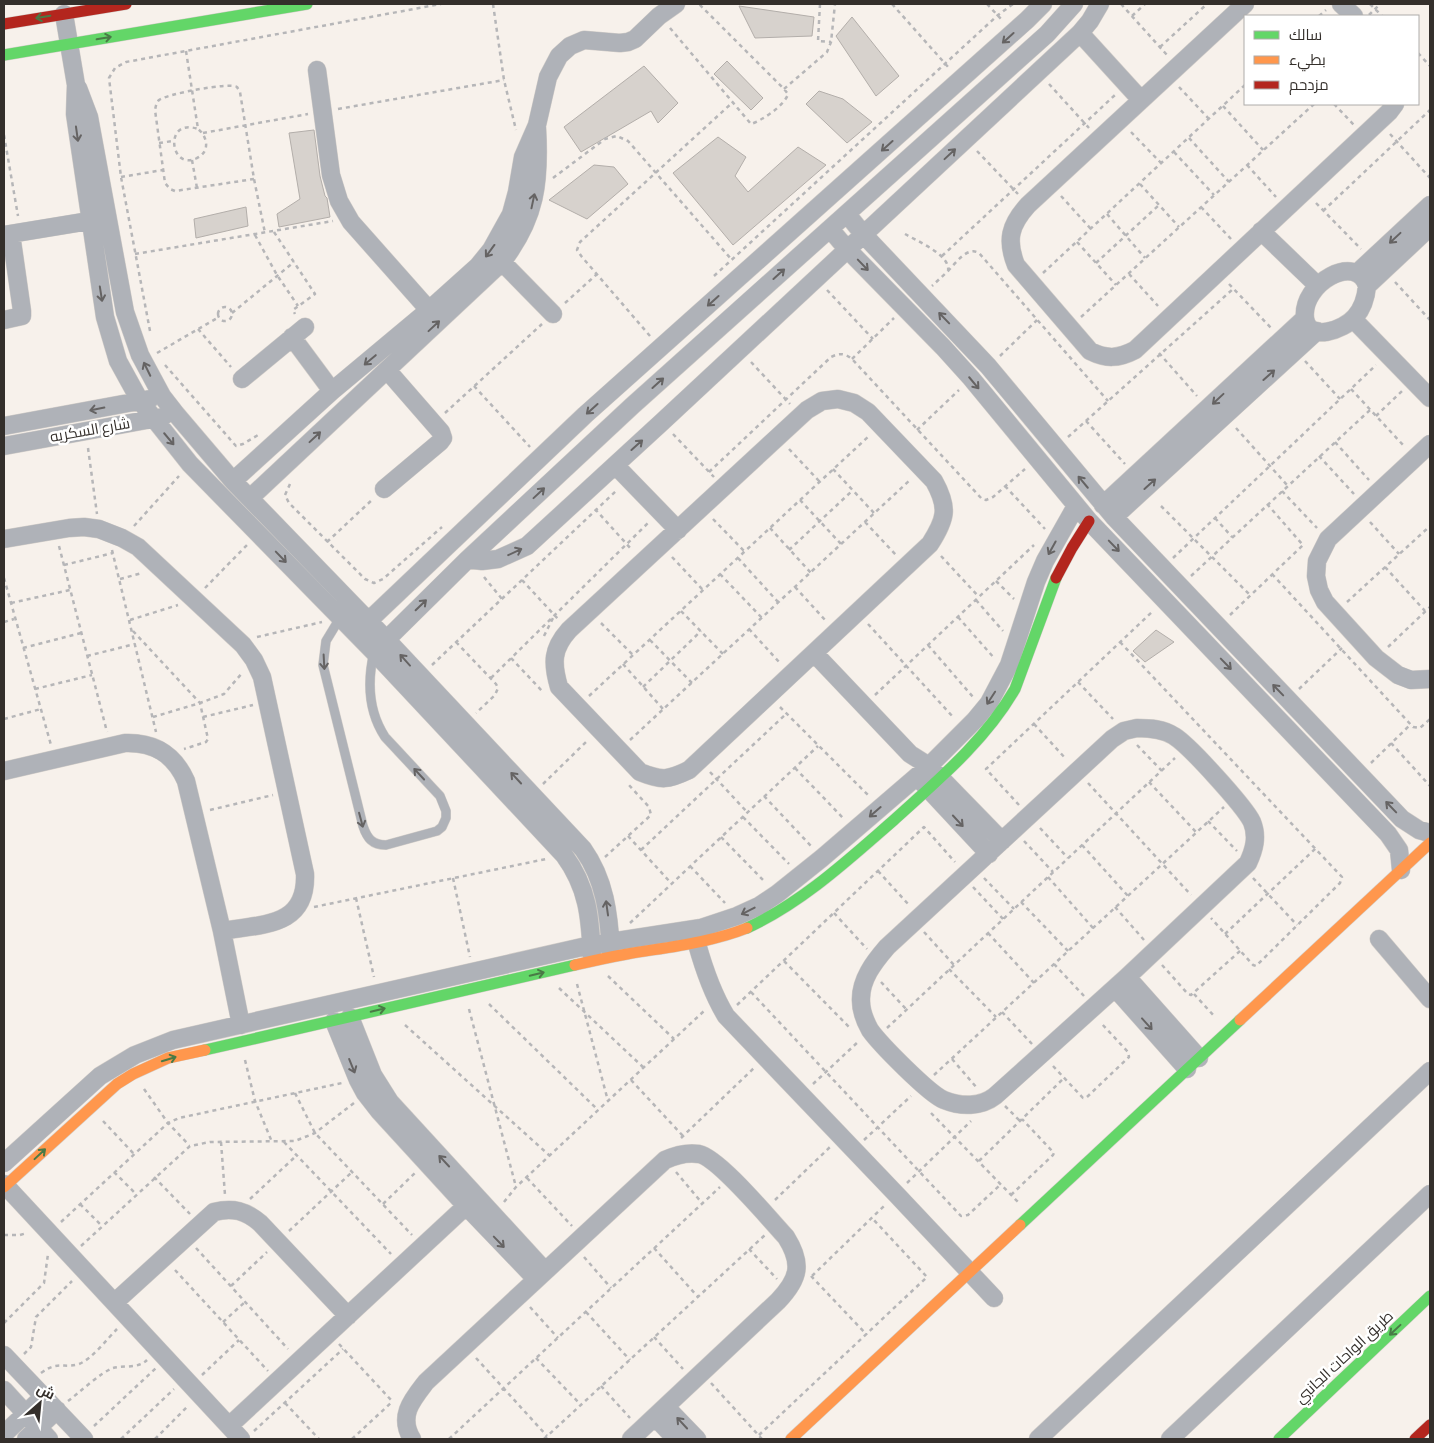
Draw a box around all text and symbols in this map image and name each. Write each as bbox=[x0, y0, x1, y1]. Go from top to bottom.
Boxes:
one-way arrow bbox=[36, 13, 52, 23]
legend bbox=[1244, 15, 1419, 105]
text: سالك bbox=[1289, 27, 1322, 43]
one-way arrow bbox=[1001, 32, 1014, 43]
one-way arrow bbox=[95, 33, 111, 43]
text: بطيء bbox=[1289, 52, 1326, 72]
text: مزدحم bbox=[1289, 77, 1329, 95]
one-way arrow bbox=[73, 125, 83, 141]
one-way arrow bbox=[880, 140, 893, 152]
one-way arrow bbox=[944, 148, 957, 160]
one-way arrow bbox=[529, 194, 538, 210]
one-way arrow bbox=[1388, 232, 1401, 244]
one-way arrow bbox=[485, 244, 495, 258]
one-way arrow bbox=[856, 259, 869, 271]
one-way arrow bbox=[773, 268, 786, 280]
one-way arrow bbox=[96, 286, 106, 302]
one-way arrow bbox=[707, 295, 720, 307]
one-way arrow bbox=[938, 312, 950, 324]
one-way arrow bbox=[428, 320, 441, 332]
one-way arrow bbox=[363, 354, 376, 365]
one-way arrow bbox=[142, 361, 152, 376]
one-way arrow bbox=[1263, 369, 1276, 381]
one-way arrow bbox=[969, 376, 980, 389]
one-way arrow bbox=[652, 377, 665, 389]
one-way arrow bbox=[1211, 393, 1224, 405]
one-way arrow bbox=[585, 403, 598, 415]
one-way arrow bbox=[90, 404, 106, 414]
street label: شارع السكريه bbox=[49, 415, 132, 448]
one-way arrow bbox=[309, 431, 321, 443]
one-way arrow bbox=[164, 432, 175, 445]
one-way arrow bbox=[630, 439, 643, 451]
one-way arrow bbox=[1078, 475, 1089, 488]
one-way arrow bbox=[1143, 479, 1156, 490]
one-way arrow bbox=[532, 487, 545, 499]
one-way arrow bbox=[1107, 540, 1119, 552]
one-way arrow bbox=[1047, 541, 1057, 556]
one-way arrow bbox=[507, 547, 522, 556]
one-way arrow bbox=[275, 551, 287, 563]
one-way arrow bbox=[415, 599, 427, 611]
one-way arrow bbox=[399, 653, 411, 666]
one-way arrow bbox=[319, 654, 328, 670]
one-way arrow bbox=[1220, 657, 1232, 670]
one-way arrow bbox=[1272, 683, 1284, 696]
one-way arrow bbox=[986, 691, 996, 705]
one-way arrow bbox=[413, 767, 425, 780]
one-way arrow bbox=[510, 772, 522, 785]
one-way arrow bbox=[1384, 801, 1397, 813]
one-way arrow bbox=[869, 806, 882, 817]
one-way arrow bbox=[357, 812, 367, 828]
one-way arrow bbox=[952, 815, 964, 828]
one-way arrow bbox=[602, 901, 612, 917]
one-way arrow bbox=[740, 906, 755, 916]
one-way arrow bbox=[528, 969, 544, 978]
one-way arrow bbox=[370, 1005, 386, 1015]
one-way arrow bbox=[1141, 1018, 1153, 1031]
one-way arrow bbox=[161, 1053, 177, 1063]
one-way arrow bbox=[348, 1058, 358, 1073]
one-way arrow bbox=[33, 1148, 46, 1160]
one-way arrow bbox=[438, 1154, 450, 1167]
one-way arrow bbox=[493, 1235, 505, 1248]
street label: طريق الواحات الجانبي bbox=[1292, 1308, 1399, 1409]
one-way arrow bbox=[1388, 1324, 1401, 1336]
north arrow bbox=[15, 1378, 65, 1428]
text: ش bbox=[34, 1380, 58, 1404]
one-way arrow bbox=[676, 1417, 688, 1429]

